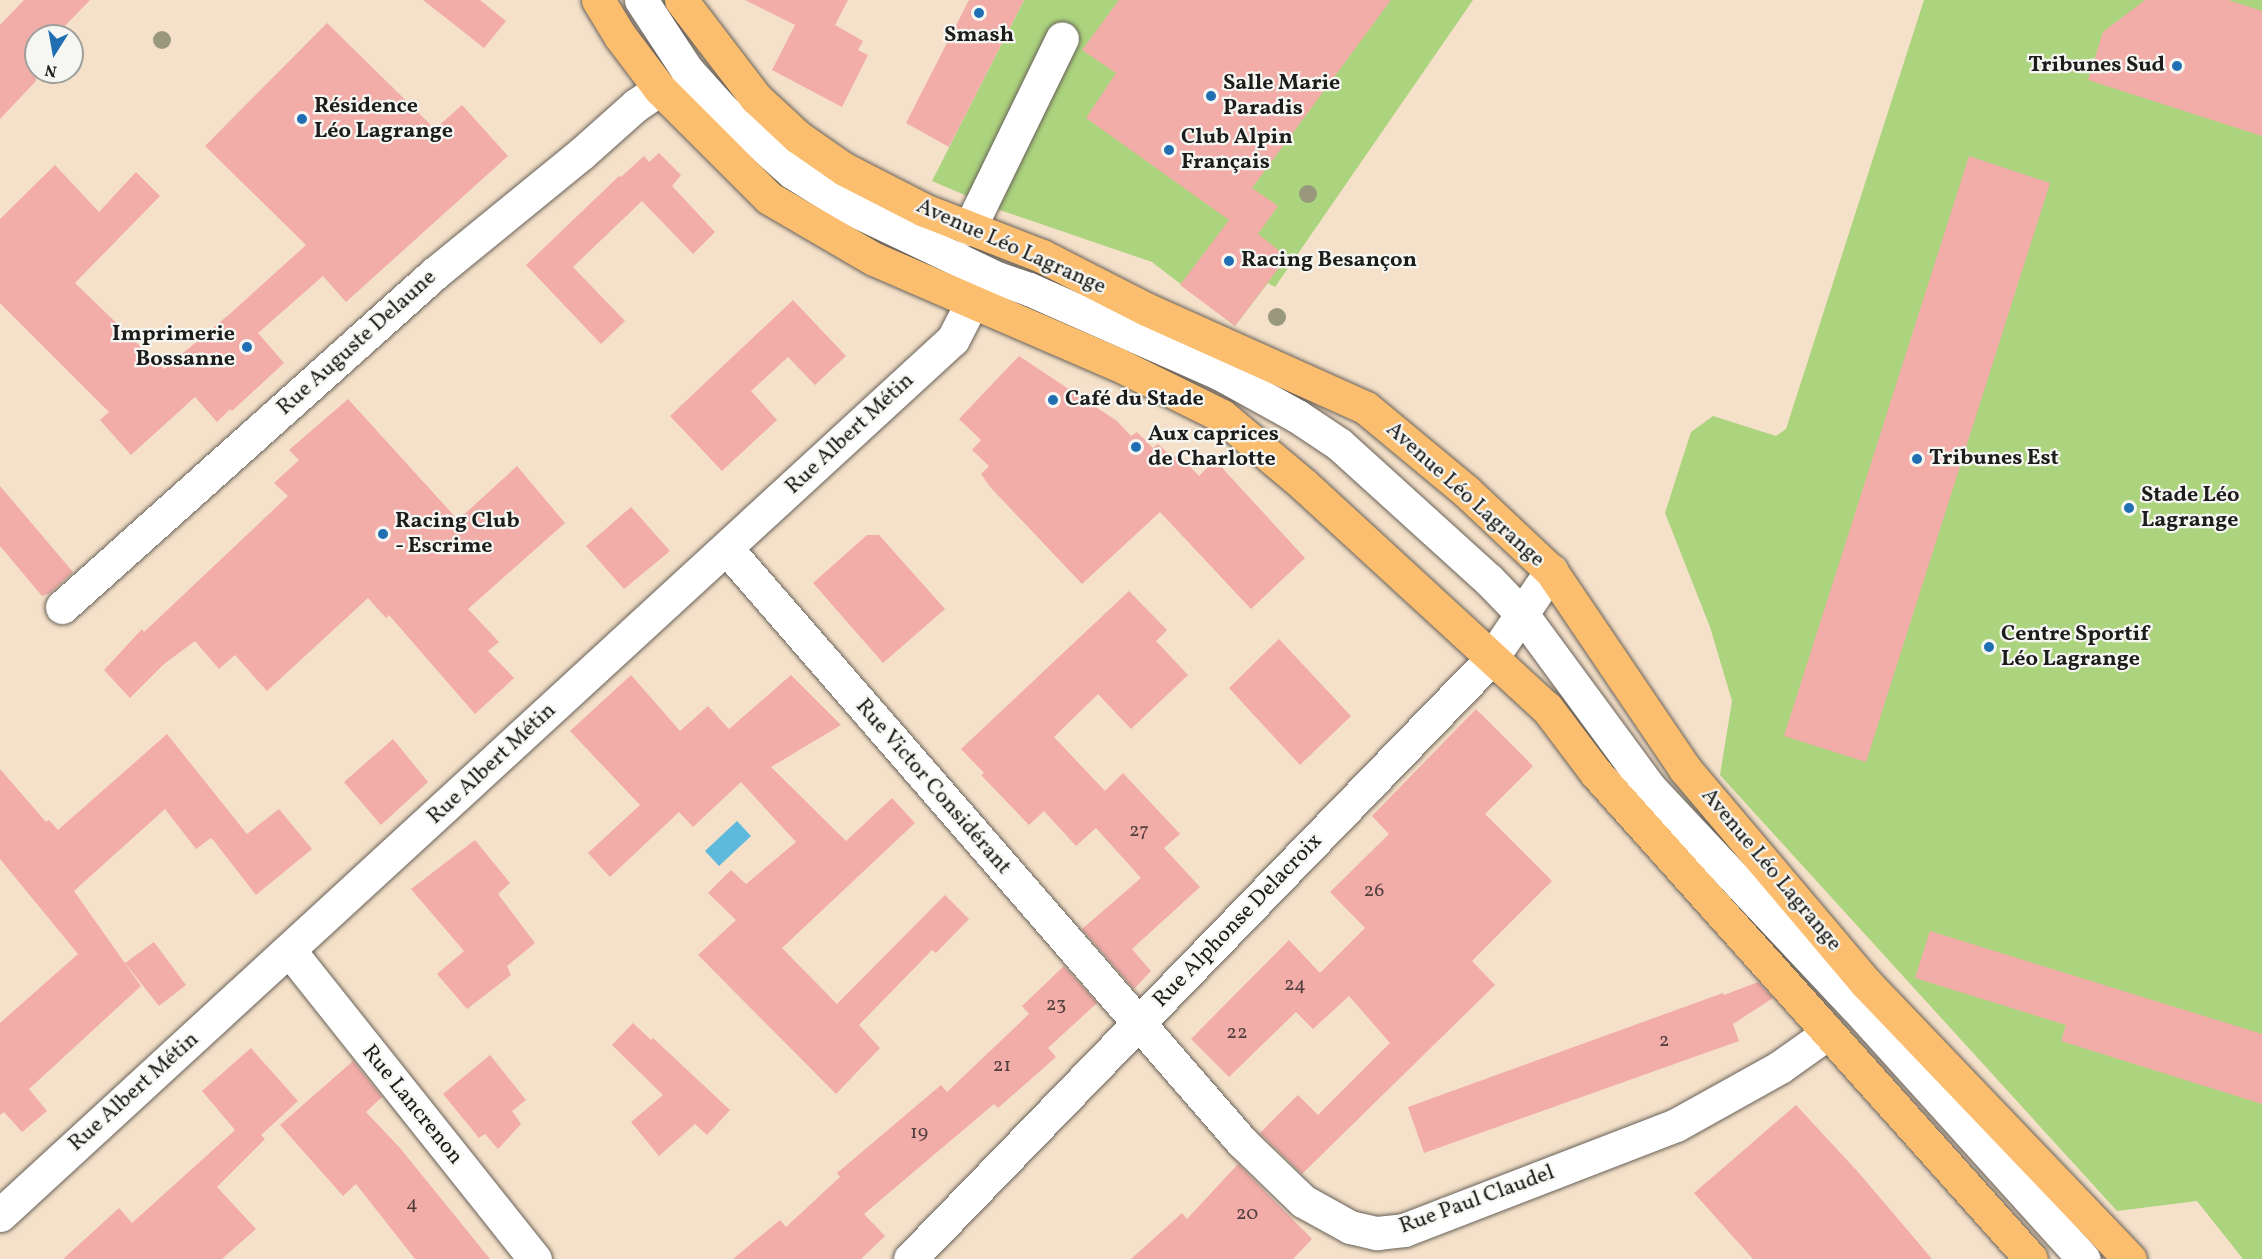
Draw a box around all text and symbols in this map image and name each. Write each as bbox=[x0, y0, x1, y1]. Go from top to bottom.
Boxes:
marker: Smash bbox=[972, 6, 986, 20]
place label: Smash bbox=[944, 23, 1014, 49]
north arrow bbox=[24, 24, 84, 84]
place label: Tribunes Sud bbox=[2028, 53, 2165, 79]
text: N bbox=[43, 58, 59, 82]
marker: Tribunes Sud bbox=[2170, 59, 2184, 73]
place label: Salle Marie Paradis bbox=[1223, 70, 1340, 122]
marker: Salle Marie Paradis bbox=[1204, 89, 1218, 103]
place label: Résidence Léo Lagrange bbox=[314, 93, 453, 144]
marker: Résidence Léo Lagrange bbox=[295, 112, 309, 126]
place label: Club Alpin Français bbox=[1181, 124, 1293, 176]
marker: Club Alpin Français bbox=[1162, 143, 1176, 157]
street label: Avenue Léo Lagrange bbox=[912, 193, 1110, 301]
place label: Racing Besançon bbox=[1241, 248, 1417, 274]
marker: Racing Besançon bbox=[1222, 254, 1236, 268]
street label: Rue Auguste Delaune bbox=[272, 265, 442, 421]
place label: Imprimerie Bossanne bbox=[112, 321, 235, 372]
marker: Imprimerie Bossanne bbox=[240, 340, 254, 354]
street label: Rue Albert Métin bbox=[780, 368, 920, 500]
place label: Café du Stade bbox=[1065, 387, 1204, 413]
marker: Café du Stade bbox=[1046, 393, 1060, 407]
street label: Avenue Léo Lagrange bbox=[1380, 417, 1550, 573]
place label: Aux caprices de Charlotte bbox=[1148, 421, 1279, 472]
marker: Aux caprices de Charlotte bbox=[1129, 440, 1143, 454]
place label: Tribunes Est bbox=[1929, 446, 2059, 472]
marker: Tribunes Est bbox=[1910, 452, 1924, 466]
place label: Stade Léo Lagrange bbox=[2141, 482, 2240, 534]
marker: Stade Léo Lagrange bbox=[2122, 501, 2136, 515]
place label: Racing Club - Escrime bbox=[395, 508, 520, 560]
marker: Racing Club - Escrime bbox=[376, 527, 390, 541]
place label: Centre Sportif Léo Lagrange bbox=[2001, 621, 2149, 672]
marker: Centre Sportif Léo Lagrange bbox=[1982, 640, 1996, 654]
street label: Rue Victor Considérant bbox=[849, 694, 1017, 880]
street label: Rue Albert Métin bbox=[422, 698, 562, 830]
street label: Avenue Léo Lagrange bbox=[1695, 783, 1847, 957]
house number: 27 bbox=[1129, 819, 1149, 843]
street label: Rue Alphonse Delacroix bbox=[1148, 828, 1328, 1014]
house number: 26 bbox=[1364, 879, 1384, 903]
house number: 24 bbox=[1284, 973, 1306, 997]
house number: 23 bbox=[1046, 993, 1066, 1017]
house number: 22 bbox=[1226, 1021, 1248, 1045]
street label: Rue Albert Métin bbox=[63, 1027, 205, 1157]
house number: 2 bbox=[1659, 1029, 1669, 1053]
street label: Rue Lancrenon bbox=[356, 1040, 468, 1170]
house number: 21 bbox=[993, 1054, 1011, 1078]
house number: 19 bbox=[910, 1121, 928, 1145]
street label: Rue Paul Claudel bbox=[1396, 1160, 1558, 1240]
house number: 4 bbox=[406, 1192, 418, 1216]
house number: 20 bbox=[1236, 1202, 1258, 1226]

